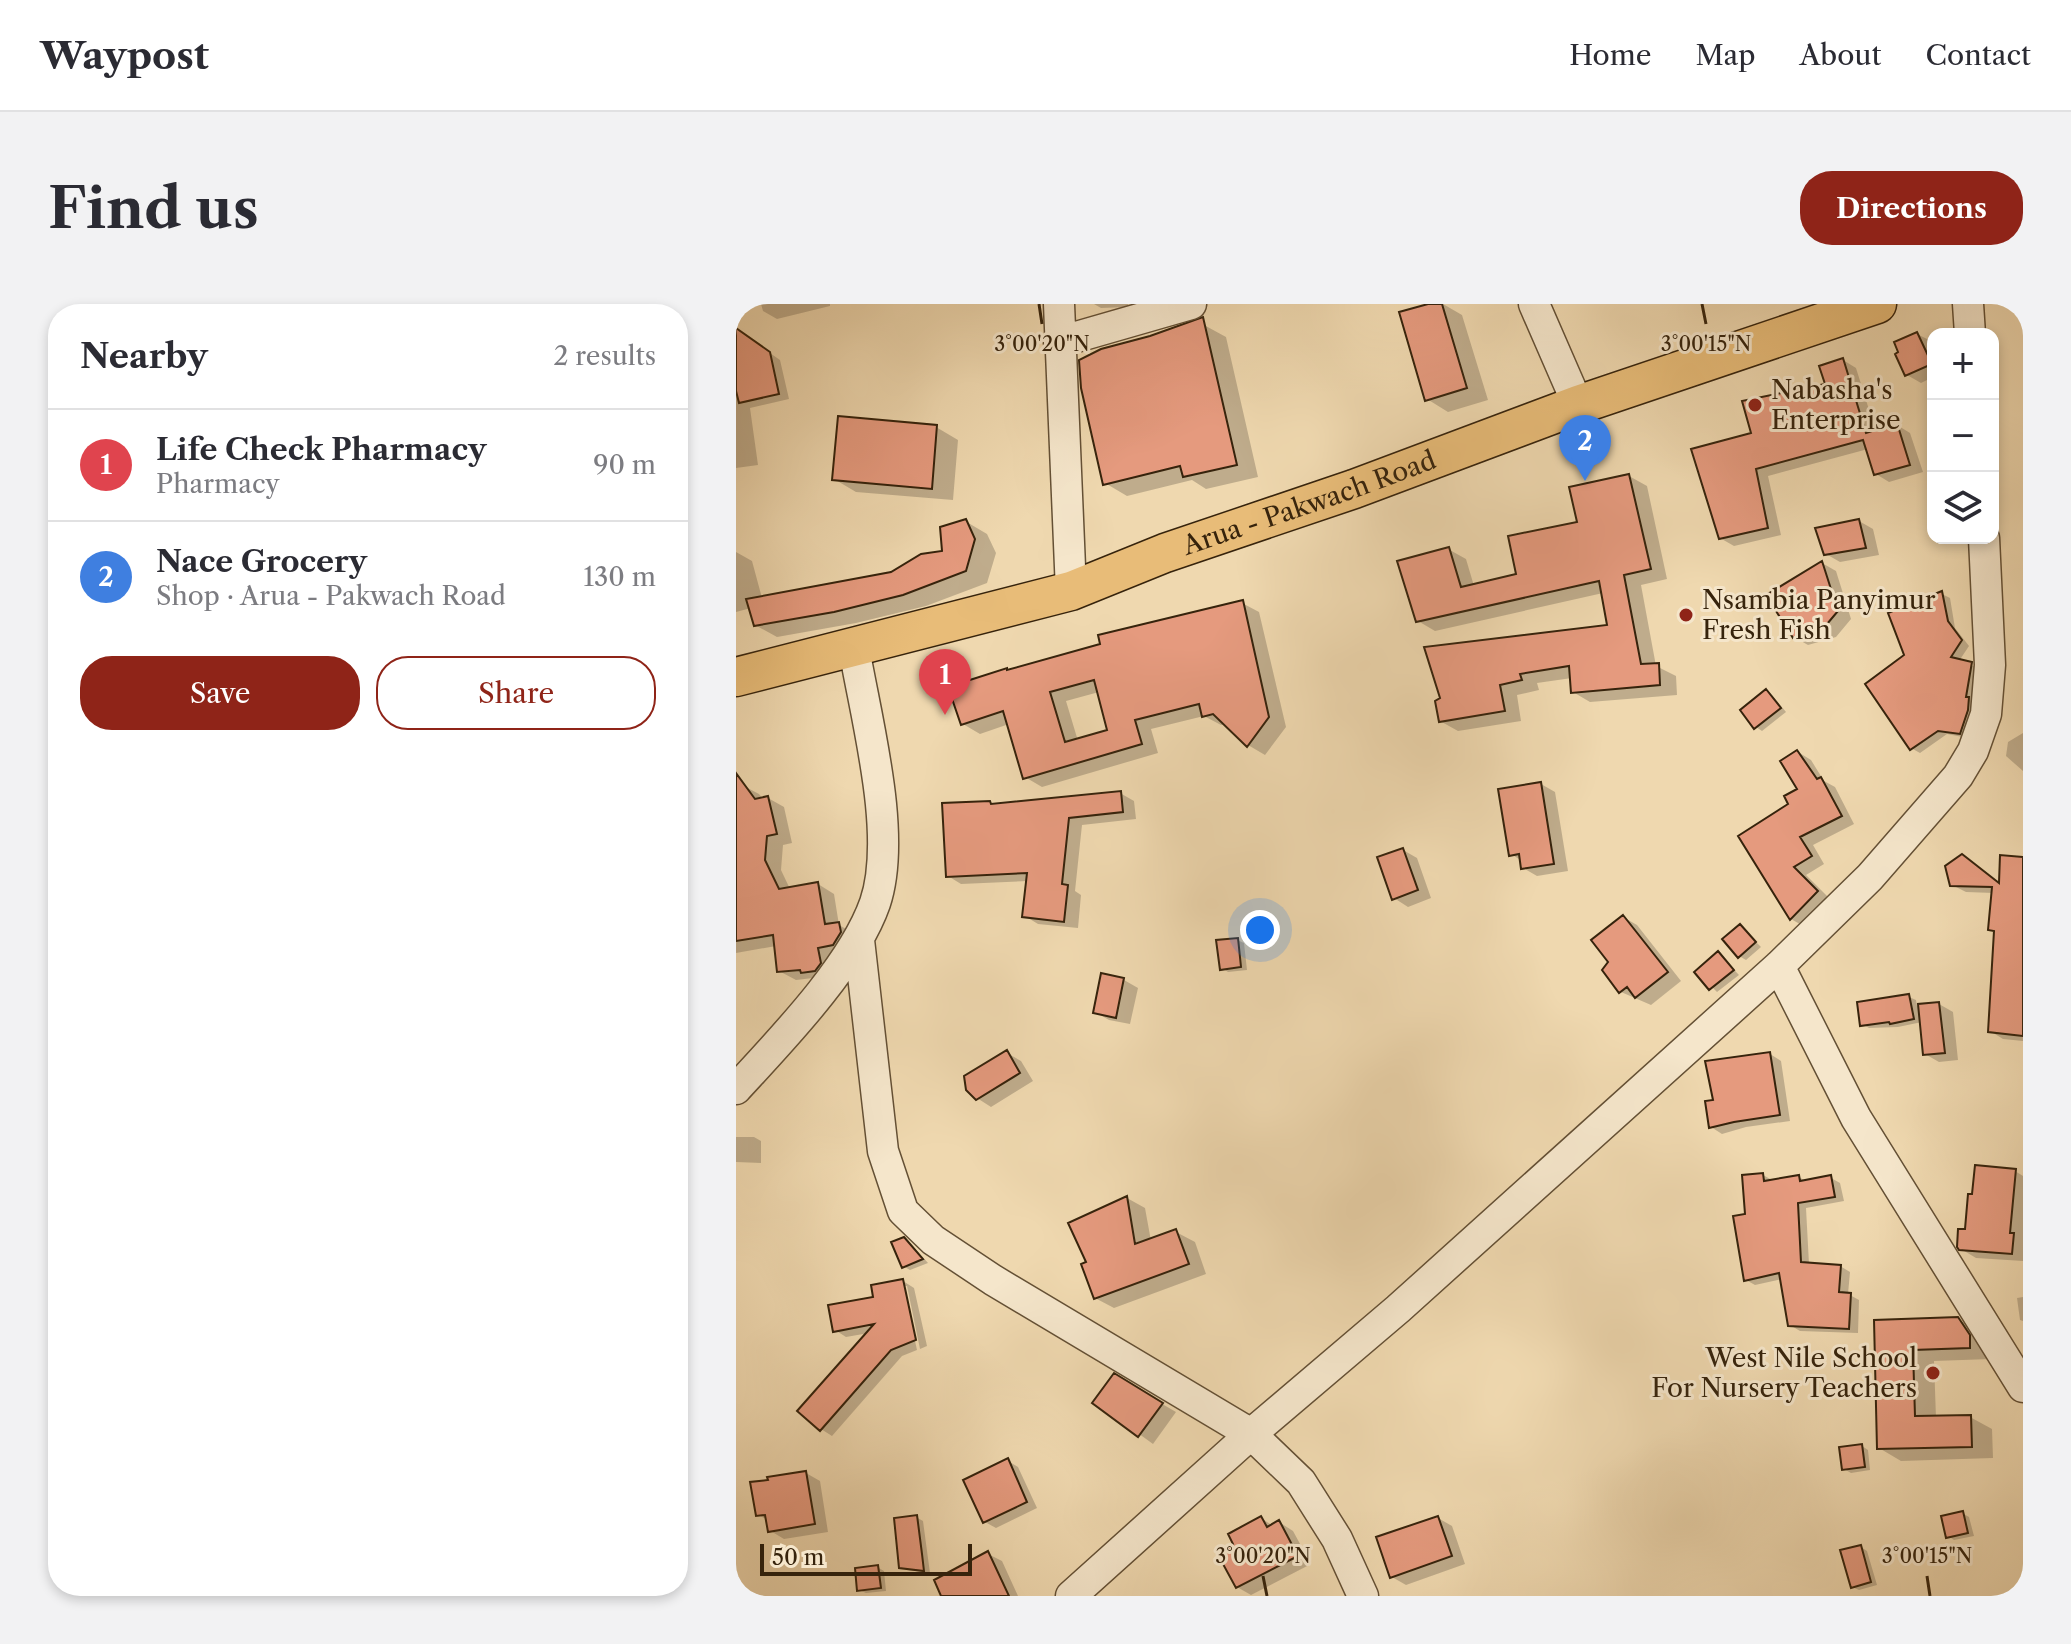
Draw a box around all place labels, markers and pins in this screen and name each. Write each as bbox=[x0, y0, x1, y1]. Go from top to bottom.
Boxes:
place label: Nabasha's Enterprise bbox=[1771, 374, 1901, 436]
marker: Nabasha's Enterprise bbox=[1746, 396, 1764, 414]
pin: 2 bbox=[1559, 415, 1611, 481]
place label: Nsambia Panyimur Fresh Fish bbox=[1702, 584, 1936, 646]
marker: Nsambia Panyimur Fresh Fish bbox=[1677, 606, 1695, 624]
pin: 1 bbox=[919, 649, 971, 715]
place label: West Nile School For Nursery Teachers bbox=[1651, 1342, 1917, 1404]
marker: West Nile School For Nursery Teachers bbox=[1924, 1364, 1942, 1382]

